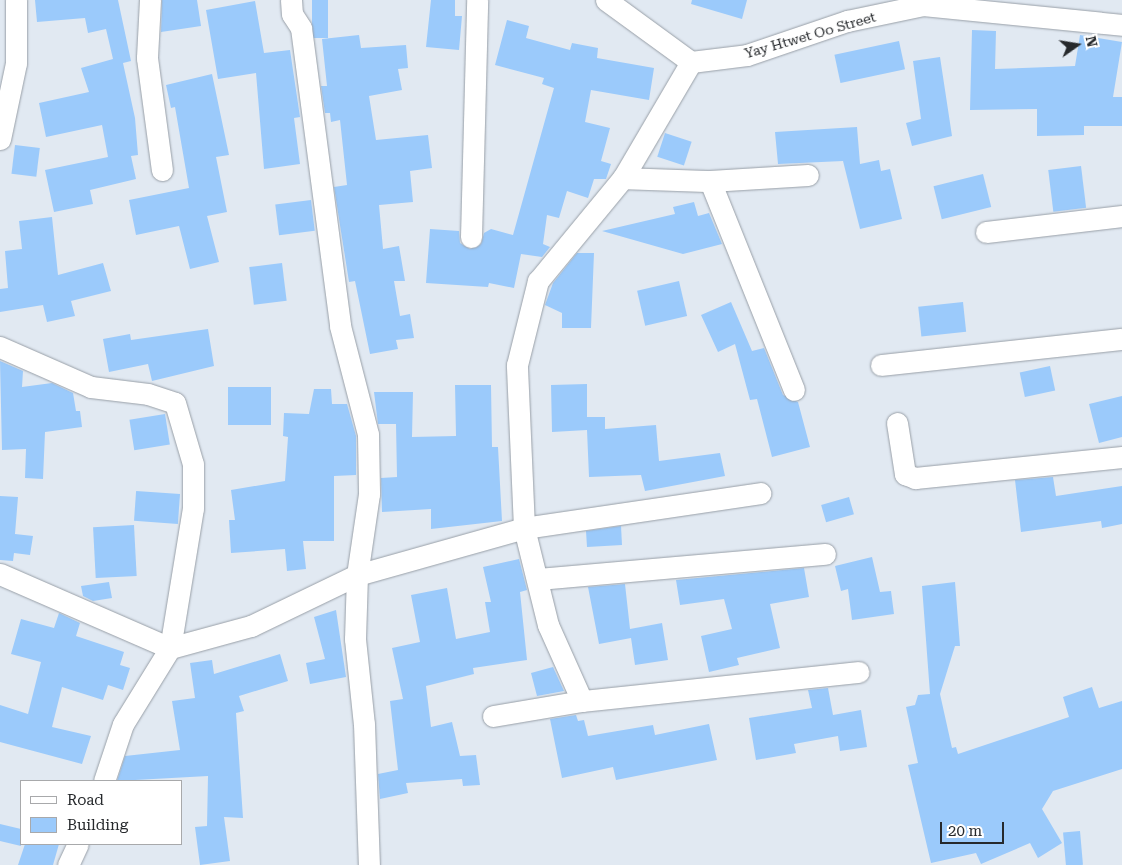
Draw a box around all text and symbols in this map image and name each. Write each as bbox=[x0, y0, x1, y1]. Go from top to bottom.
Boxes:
street label: Yay Htwet Oo Street bbox=[742, 8, 878, 62]
north arrow bbox=[1052, 20, 1102, 70]
text: N bbox=[1083, 35, 1101, 49]
legend bbox=[20, 780, 182, 845]
text: Road bbox=[67, 791, 104, 809]
scale bar bbox=[942, 812, 1006, 844]
text: Building bbox=[67, 816, 128, 834]
text: 20 m bbox=[948, 822, 982, 840]

